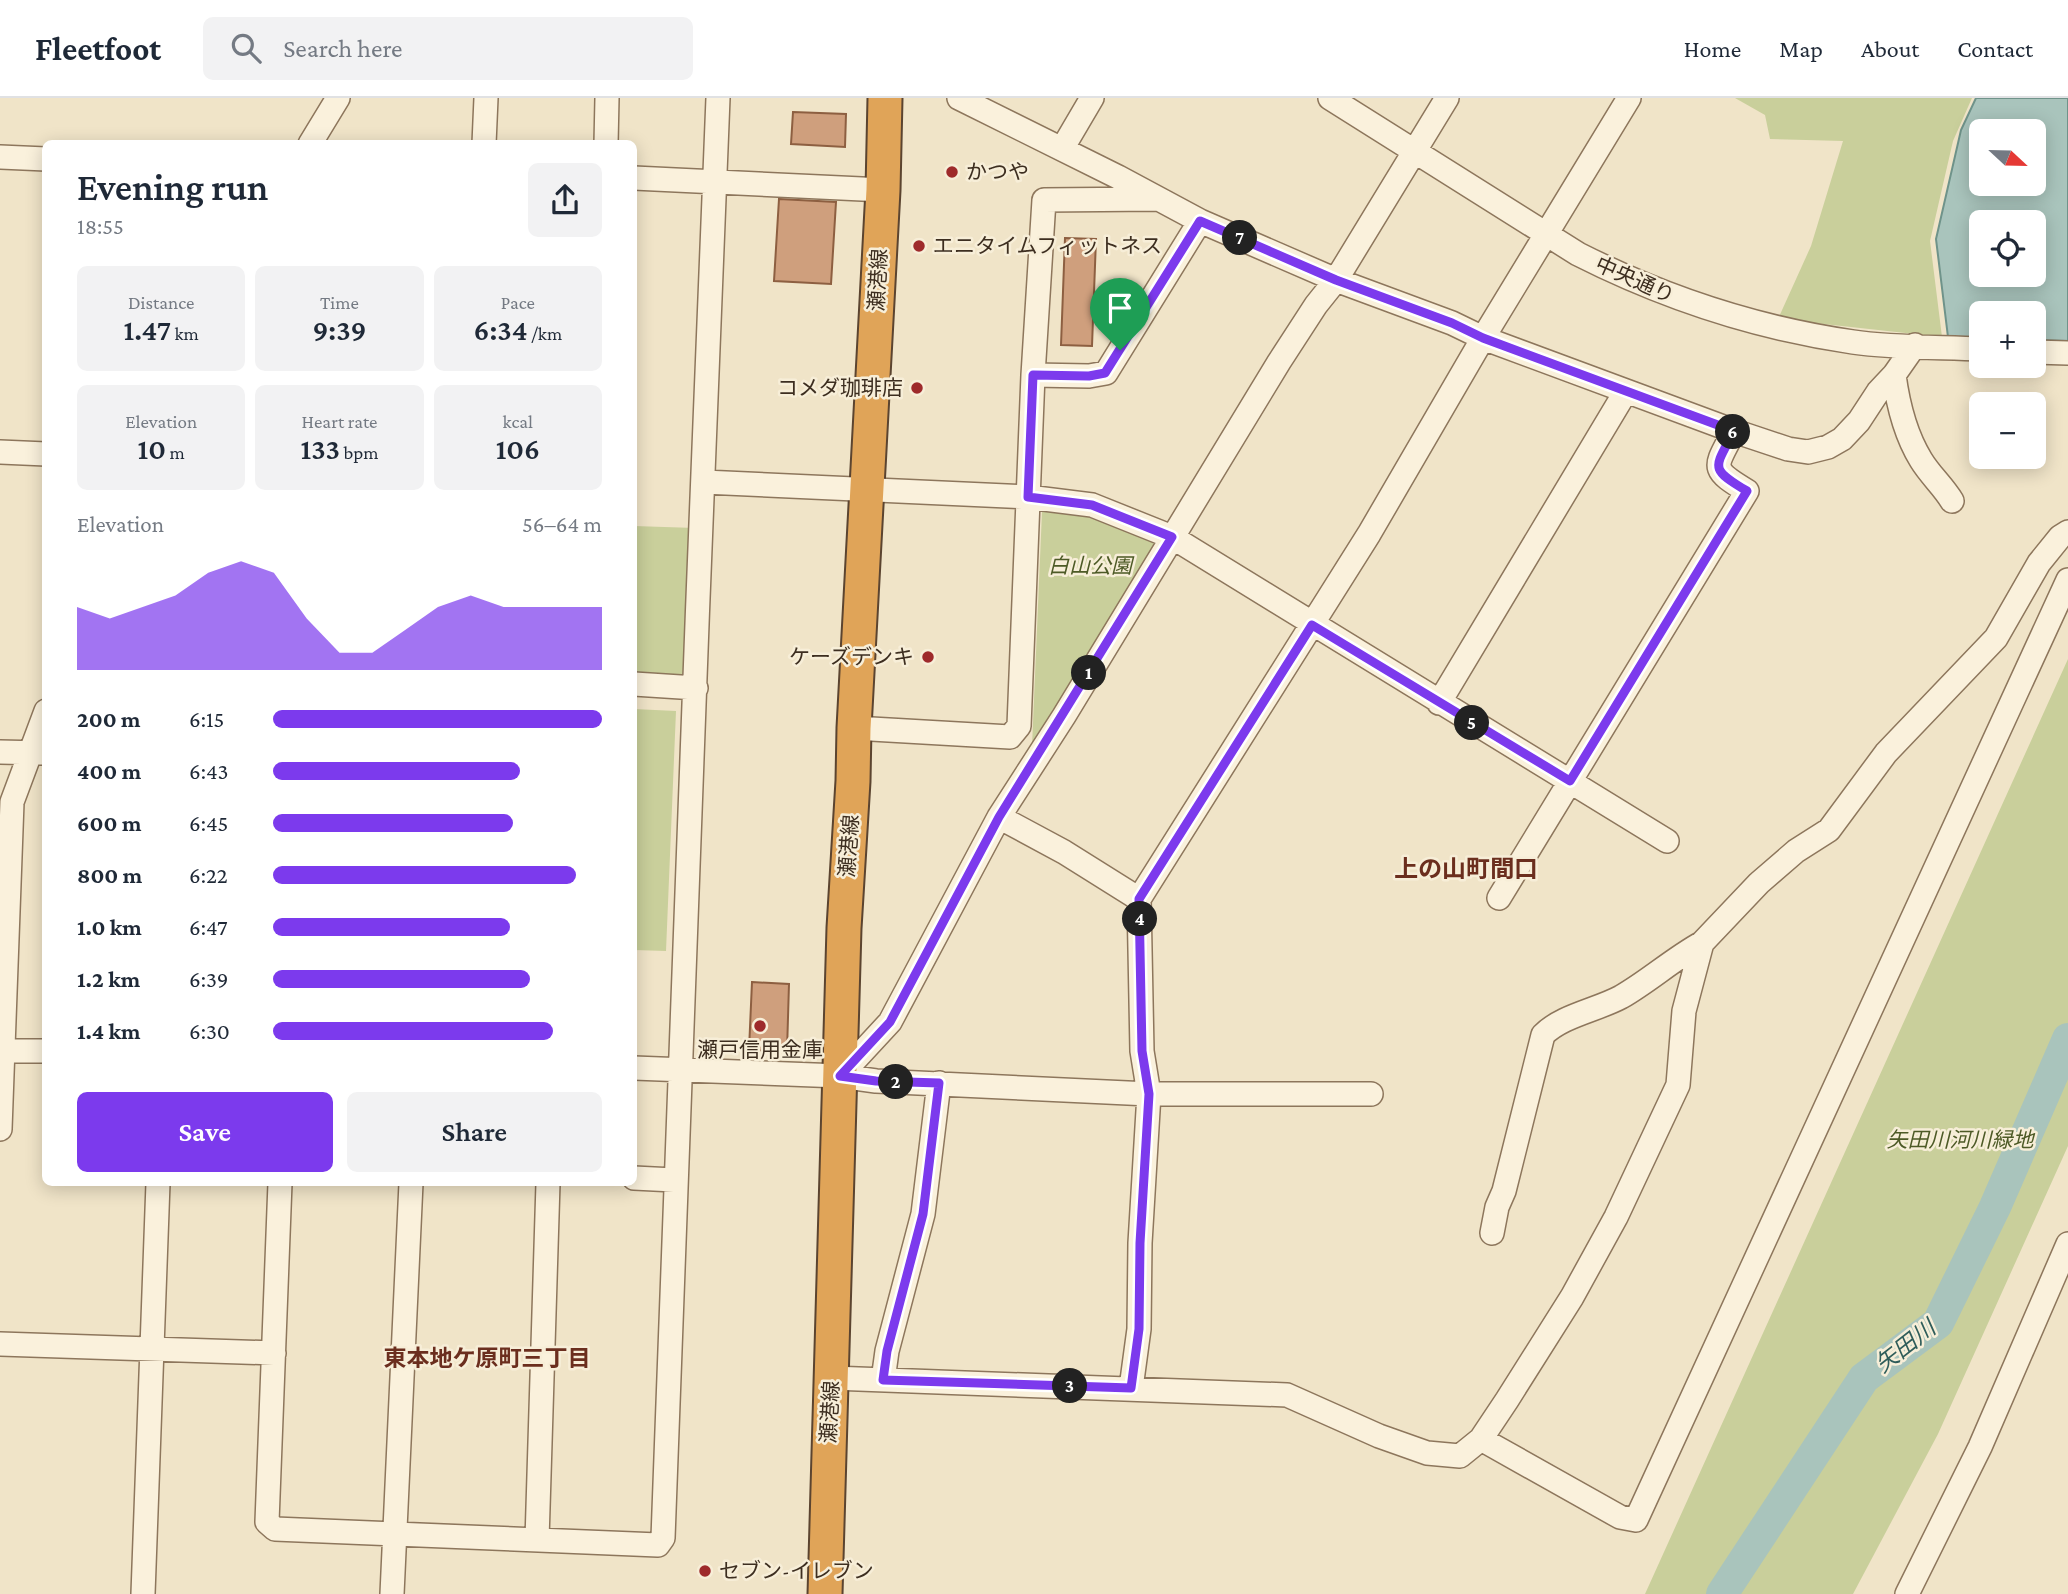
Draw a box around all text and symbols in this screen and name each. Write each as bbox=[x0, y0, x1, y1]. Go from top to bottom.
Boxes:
search box bbox=[203, 17, 693, 80]
icon: search bbox=[227, 29, 265, 67]
text: Fleetfoot bbox=[35, 30, 161, 67]
text: Search here bbox=[283, 34, 403, 63]
text: Home bbox=[1684, 35, 1741, 62]
text: Map bbox=[1779, 35, 1823, 62]
text: About bbox=[1861, 35, 1919, 62]
text: Contact bbox=[1957, 35, 2033, 62]
north arrow bbox=[1969, 119, 2046, 196]
map controls bbox=[1969, 119, 2046, 469]
place label: かつや bbox=[966, 160, 1029, 184]
button: share bbox=[528, 163, 602, 237]
marker: かつや bbox=[944, 164, 960, 180]
text: Evening run bbox=[77, 166, 268, 208]
button: locate bbox=[1969, 210, 2046, 287]
text: 18:55 bbox=[77, 213, 124, 239]
pin: 7 bbox=[1222, 220, 1258, 256]
text: 7 bbox=[1235, 227, 1244, 248]
place label: エニタイムフィットネス bbox=[933, 234, 1162, 258]
marker: エニタイムフィットネス bbox=[911, 238, 927, 254]
street label: 瀬港線 bbox=[864, 248, 892, 312]
street label: 中央通り bbox=[1592, 252, 1678, 308]
pin bbox=[1090, 278, 1150, 350]
icon: arrive bbox=[1101, 289, 1139, 327]
text: Distance bbox=[128, 292, 194, 313]
text: Time bbox=[320, 292, 359, 313]
text: Pace bbox=[501, 292, 535, 313]
button: + bbox=[1969, 301, 2046, 378]
text: 1.47 bbox=[124, 313, 171, 346]
text: 9:39 bbox=[312, 313, 367, 346]
text: 6:34 bbox=[473, 313, 528, 346]
text: km bbox=[171, 323, 199, 344]
text: /km bbox=[528, 323, 562, 344]
place label: コメダ珈琲店 bbox=[777, 376, 903, 400]
marker: コメダ珈琲店 bbox=[909, 380, 925, 396]
button: − bbox=[1969, 392, 2046, 469]
text: Elevation bbox=[125, 411, 197, 432]
text: Heart rate bbox=[302, 411, 377, 432]
text: kcal bbox=[503, 411, 533, 432]
pin: 6 bbox=[1716, 414, 1750, 450]
text: 6 bbox=[1727, 421, 1738, 442]
text: 10 bbox=[138, 432, 166, 465]
text: 133 bbox=[300, 432, 340, 465]
text: 106 bbox=[496, 432, 540, 465]
text: m bbox=[166, 442, 185, 463]
text: bpm bbox=[340, 442, 379, 463]
text: Elevation bbox=[77, 511, 164, 537]
text: 56–64 m bbox=[522, 511, 602, 537]
park label: 白山公園 bbox=[1048, 554, 1135, 578]
place label: ケーズデンキ bbox=[789, 645, 914, 669]
marker: ケーズデンキ bbox=[920, 649, 936, 665]
pin: 1 bbox=[1072, 656, 1106, 690]
text: 1 bbox=[1085, 662, 1092, 683]
text: 200 m bbox=[77, 706, 141, 732]
text: 6:15 bbox=[189, 706, 224, 732]
pin: 5 bbox=[1454, 706, 1490, 740]
text: 5 bbox=[1467, 712, 1476, 733]
text: 400 m bbox=[77, 758, 141, 784]
text: 6:43 bbox=[189, 758, 228, 784]
text: 600 m bbox=[77, 810, 141, 836]
text: 6:45 bbox=[189, 810, 228, 836]
street label: 瀬港線 bbox=[835, 814, 863, 878]
district label: 上の山町間口 bbox=[1394, 855, 1538, 882]
text: 800 m bbox=[77, 862, 142, 888]
text: 6:22 bbox=[189, 862, 228, 888]
pin: 4 bbox=[1122, 902, 1158, 936]
text: 4 bbox=[1134, 908, 1145, 929]
text: 1.0 km bbox=[77, 914, 142, 940]
text: 6:47 bbox=[189, 914, 228, 940]
text: 1.2 km bbox=[77, 966, 140, 992]
text: 6:39 bbox=[189, 966, 228, 992]
text: 1.4 km bbox=[77, 1018, 140, 1044]
text: 6:30 bbox=[189, 1018, 230, 1044]
marker: 瀬戸信用金庫 bbox=[752, 1018, 768, 1034]
place label: 瀬戸信用金庫 bbox=[697, 1038, 823, 1062]
pin: 2 bbox=[878, 1065, 914, 1100]
text: 2 bbox=[891, 1071, 900, 1092]
button: Save bbox=[77, 1092, 333, 1172]
button: Share bbox=[347, 1092, 602, 1172]
park label: 矢田川河川緑地 bbox=[1887, 1128, 2035, 1152]
water label: 矢田川 bbox=[1870, 1313, 1943, 1377]
district label: 東本地ケ原町三丁目 bbox=[384, 1345, 591, 1371]
pin: 3 bbox=[1052, 1368, 1088, 1404]
text: 3 bbox=[1065, 1375, 1074, 1396]
street label: 瀬港線 bbox=[816, 1380, 844, 1444]
place label: セブン-イレブン bbox=[719, 1559, 874, 1583]
marker: セブン-イレブン bbox=[697, 1563, 713, 1579]

